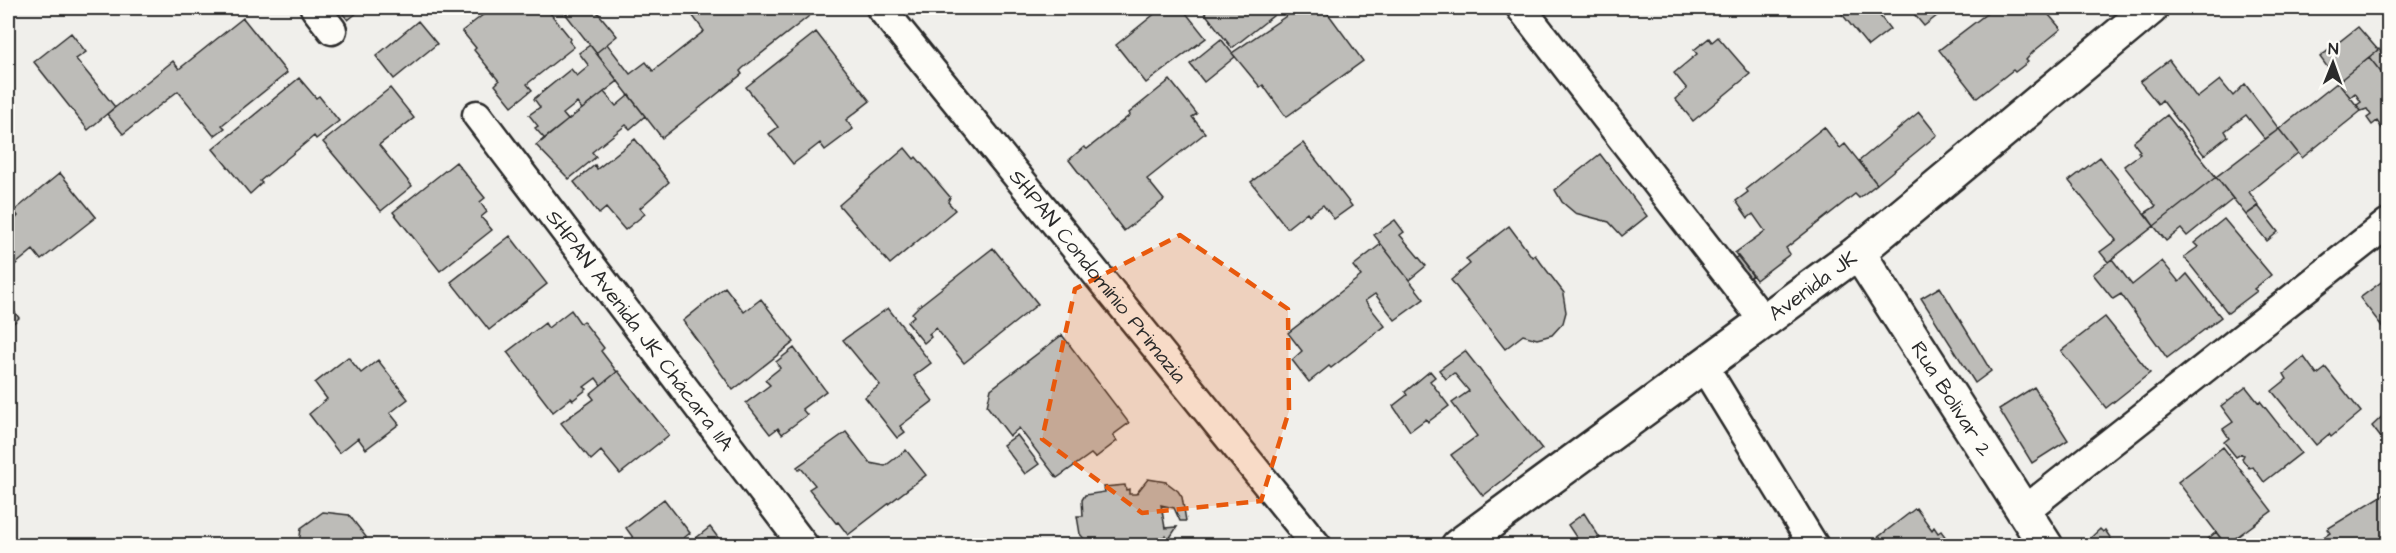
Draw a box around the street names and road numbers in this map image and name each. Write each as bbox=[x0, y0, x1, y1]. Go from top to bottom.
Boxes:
street label: SHPAN Condomínio Primazia bbox=[1002, 163, 1193, 390]
street label: SHPAN Avenida JK Chácara 11A bbox=[539, 204, 741, 457]
street label: Avenida JK bbox=[1763, 243, 1863, 328]
street label: Rua Bolivar 2 bbox=[1904, 336, 1999, 462]

